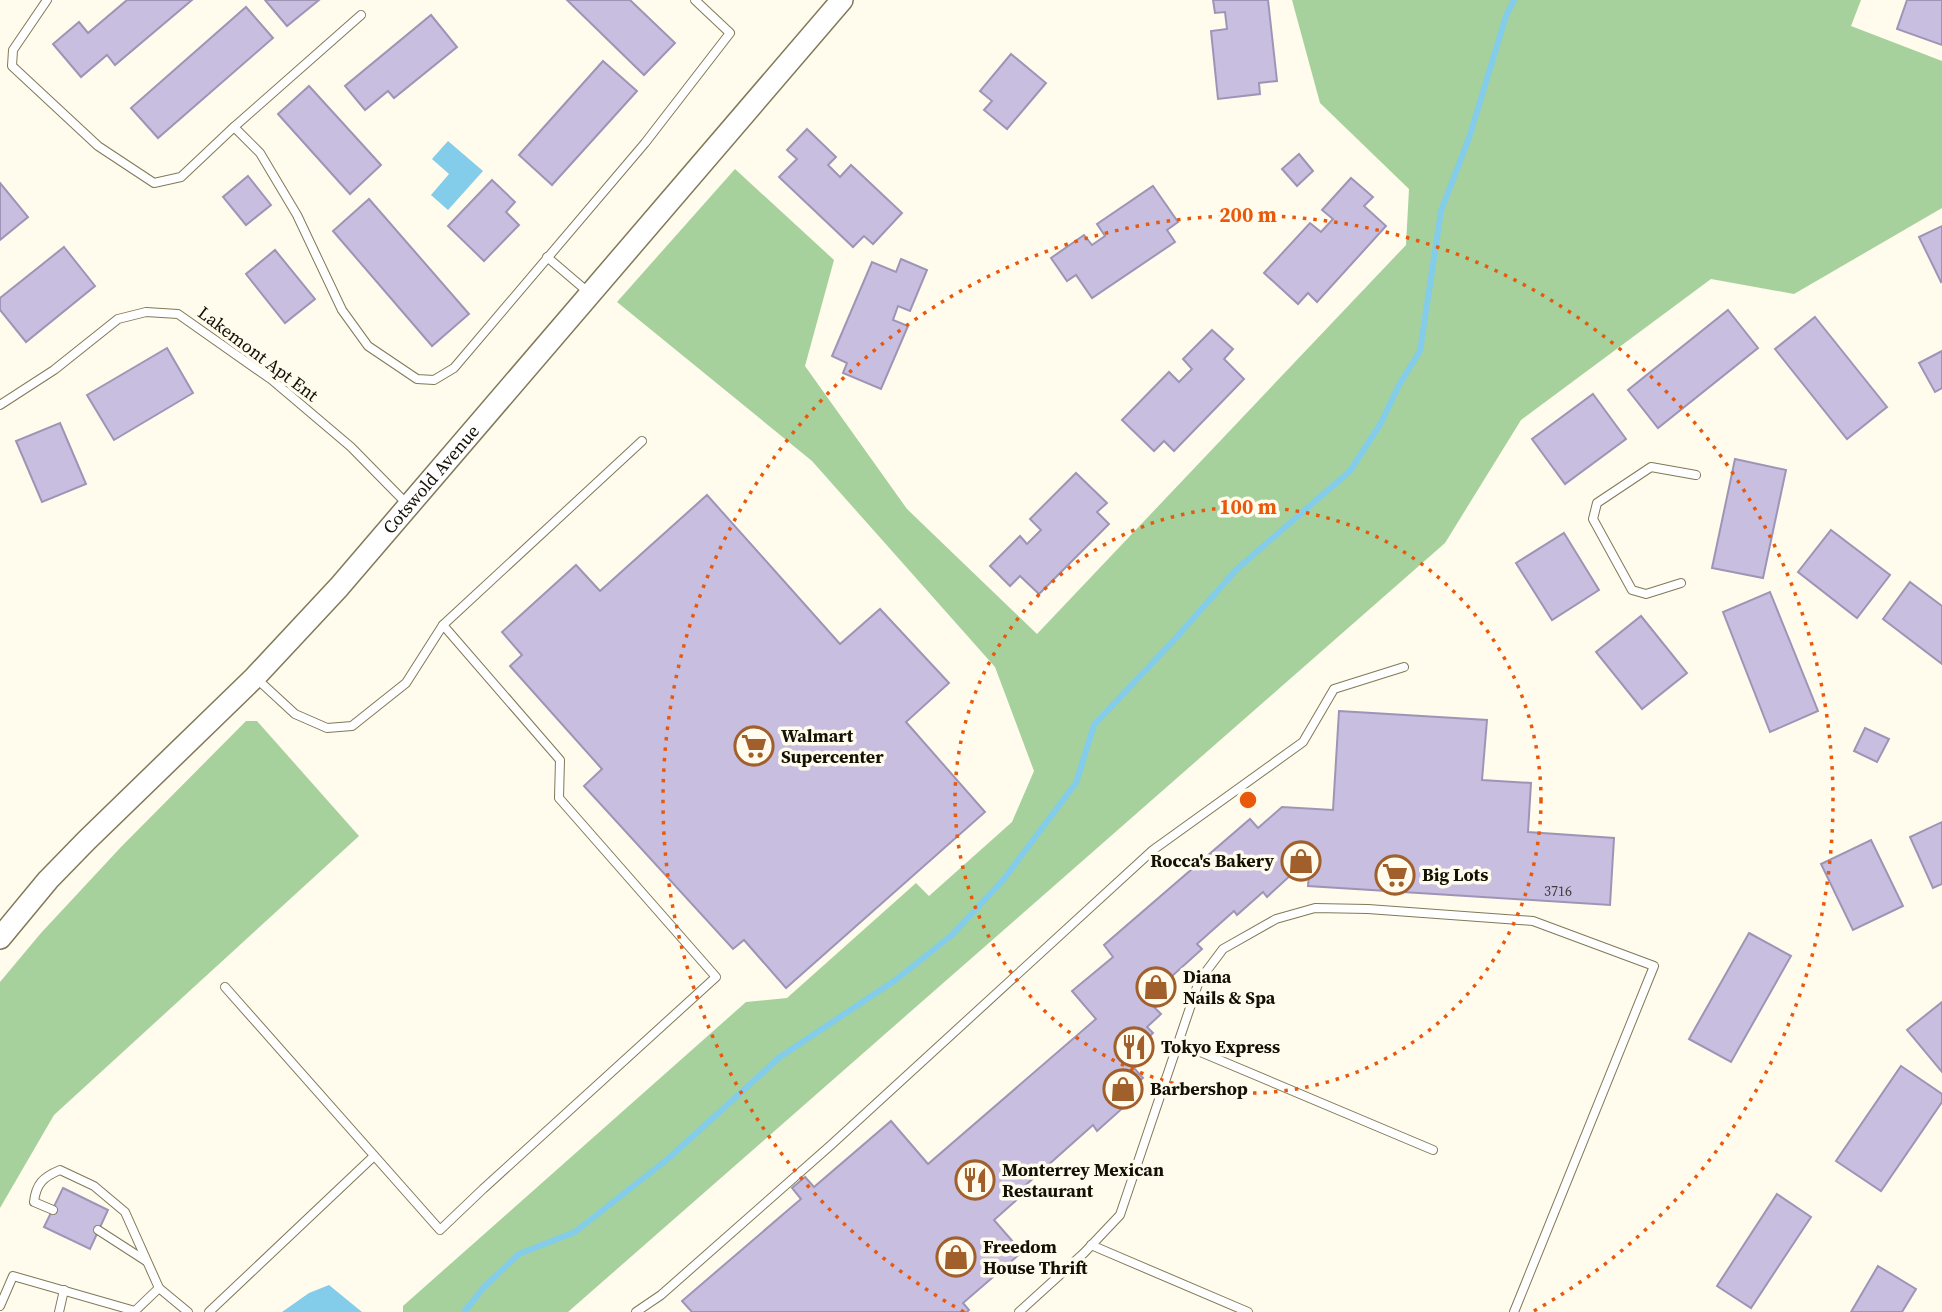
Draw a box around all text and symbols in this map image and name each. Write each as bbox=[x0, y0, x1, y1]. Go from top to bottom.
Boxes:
text: 200 m bbox=[1219, 200, 1277, 229]
street label: Lakemont Apt Ent bbox=[193, 300, 324, 407]
street label: Cotswold Avenue bbox=[377, 419, 485, 539]
text: 100 m bbox=[1219, 492, 1277, 521]
place label: Walmart Supercenter bbox=[781, 723, 884, 769]
supermarket icon: Walmart Supercenter bbox=[733, 725, 775, 767]
centre of rings bbox=[1236, 788, 1260, 812]
shop icon: Rocca's Bakery bbox=[1280, 840, 1322, 882]
place label: Rocca's Bakery bbox=[1150, 848, 1274, 873]
supermarket icon: Big Lots bbox=[1374, 854, 1416, 896]
place label: Big Lots bbox=[1422, 862, 1488, 887]
house number: 3716 bbox=[1544, 881, 1572, 901]
place label: Diana Nails & Spa bbox=[1183, 964, 1276, 1010]
shop icon: Diana Nails & Spa bbox=[1135, 966, 1177, 1008]
restaurant icon: Tokyo Express bbox=[1113, 1026, 1155, 1068]
place label: Tokyo Express bbox=[1161, 1034, 1280, 1059]
shop icon: Barbershop bbox=[1102, 1068, 1144, 1110]
place label: Barbershop bbox=[1150, 1076, 1248, 1101]
place label: Monterrey Mexican Restaurant bbox=[1002, 1157, 1164, 1203]
restaurant icon: Monterrey Mexican Restaurant bbox=[954, 1159, 996, 1201]
place label: Freedom House Thrift bbox=[983, 1234, 1088, 1280]
shop icon: Freedom House Thrift bbox=[935, 1236, 977, 1278]

